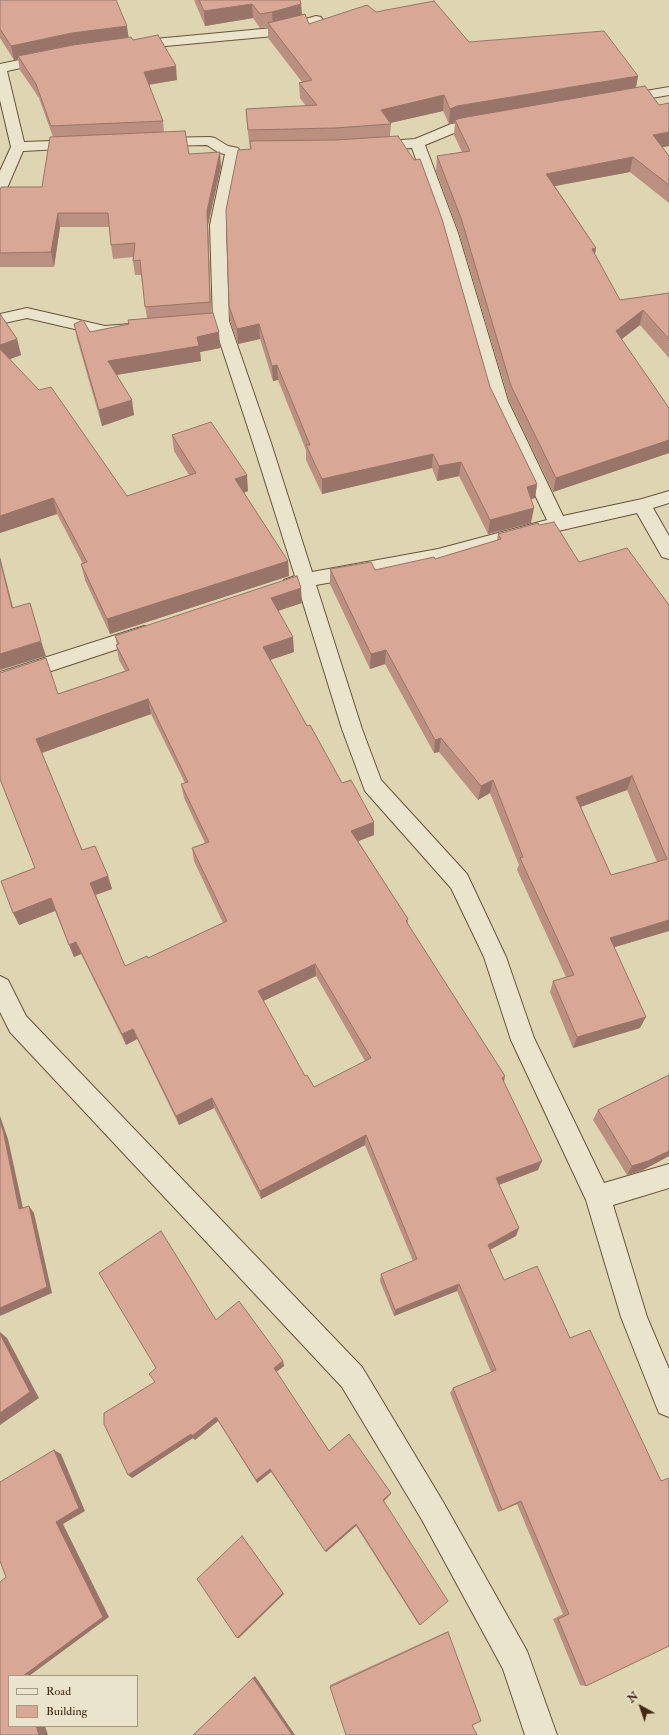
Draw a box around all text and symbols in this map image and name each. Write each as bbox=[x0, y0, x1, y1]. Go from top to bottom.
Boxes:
legend bbox=[8, 1675, 138, 1727]
text: Road bbox=[46, 1684, 71, 1699]
north arrow bbox=[621, 1687, 661, 1727]
text: N bbox=[625, 1689, 641, 1706]
text: Building bbox=[46, 1704, 87, 1719]

